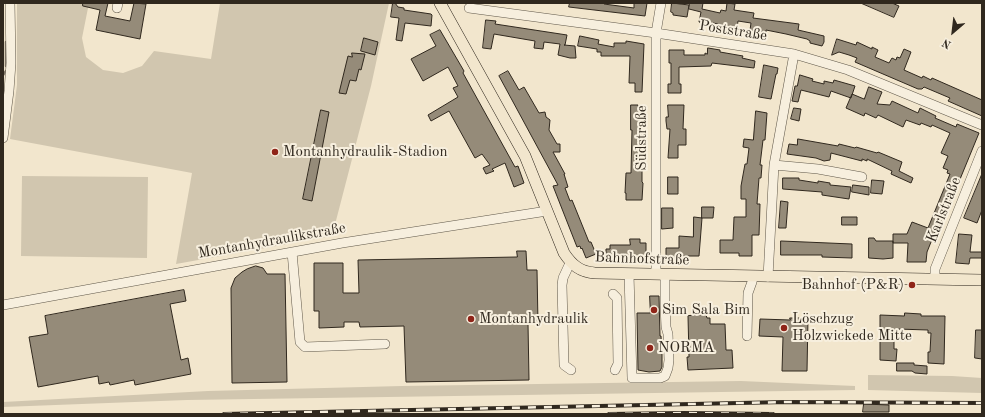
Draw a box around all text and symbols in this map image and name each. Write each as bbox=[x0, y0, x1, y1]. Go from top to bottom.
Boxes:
north arrow bbox=[933, 12, 973, 52]
street label: Poststraße bbox=[698, 17, 768, 45]
text: N bbox=[941, 36, 953, 50]
street label: Südstraße bbox=[633, 105, 651, 171]
place label: Montanhydraulik-Stadion bbox=[283, 143, 447, 161]
marker: Montanhydraulik-Stadion bbox=[270, 147, 280, 157]
street label: Karlstraße bbox=[923, 175, 965, 245]
street label: Montanhydraulikstraße bbox=[197, 219, 347, 263]
street label: Bahnhofstraße bbox=[594, 248, 690, 270]
place label: Bahnhof (P&R) bbox=[801, 276, 904, 294]
marker: Bahnhof (P&R) bbox=[907, 280, 917, 290]
place label: Sim Sala Bim bbox=[662, 301, 750, 319]
marker: Sim Sala Bim bbox=[649, 305, 659, 315]
place label: Montanhydraulik bbox=[479, 310, 589, 328]
place label: Löschzug Holzwickede Mitte bbox=[792, 310, 912, 345]
marker: Montanhydraulik bbox=[466, 314, 476, 324]
marker: Löschzug Holzwickede Mitte bbox=[779, 323, 789, 333]
place label: NORMA bbox=[658, 339, 715, 357]
marker: NORMA bbox=[645, 343, 655, 353]

